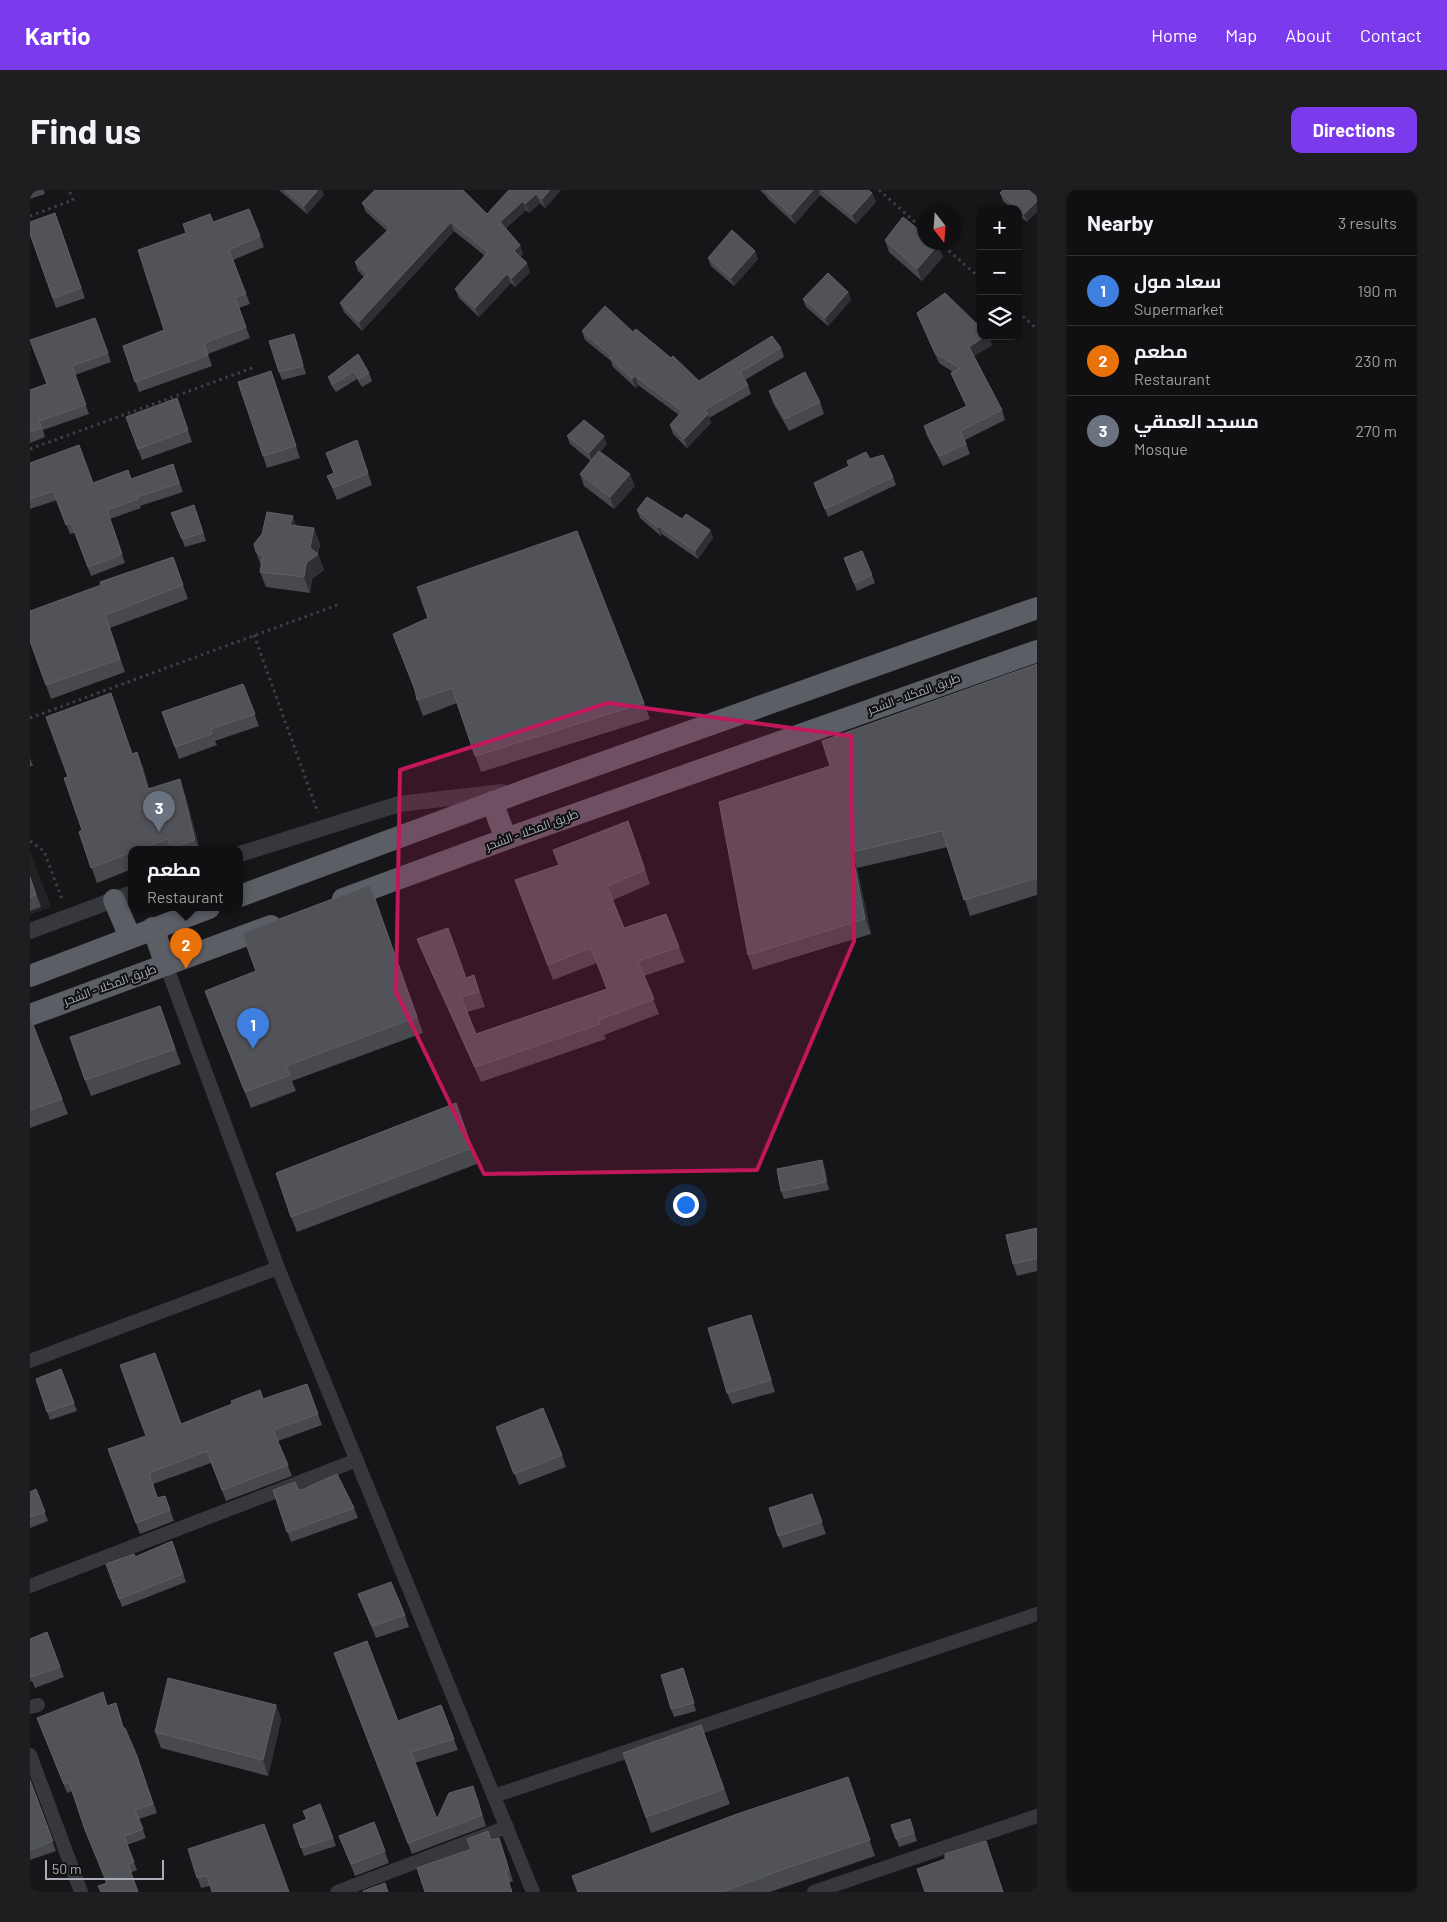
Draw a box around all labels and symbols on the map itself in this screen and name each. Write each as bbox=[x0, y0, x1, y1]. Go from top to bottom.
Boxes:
north arrow bbox=[917, 205, 962, 250]
street label: طريق المكلا - الشحر bbox=[864, 670, 962, 718]
pin: 3 bbox=[143, 791, 175, 832]
street label: طريق المكلا - الشحر bbox=[482, 806, 580, 854]
pin: 2 bbox=[170, 928, 202, 969]
street label: طريق المكلا - الشحر bbox=[60, 961, 158, 1009]
pin: 1 bbox=[237, 1008, 269, 1049]
your location bbox=[673, 1192, 699, 1218]
scale bar bbox=[45, 1857, 164, 1880]

